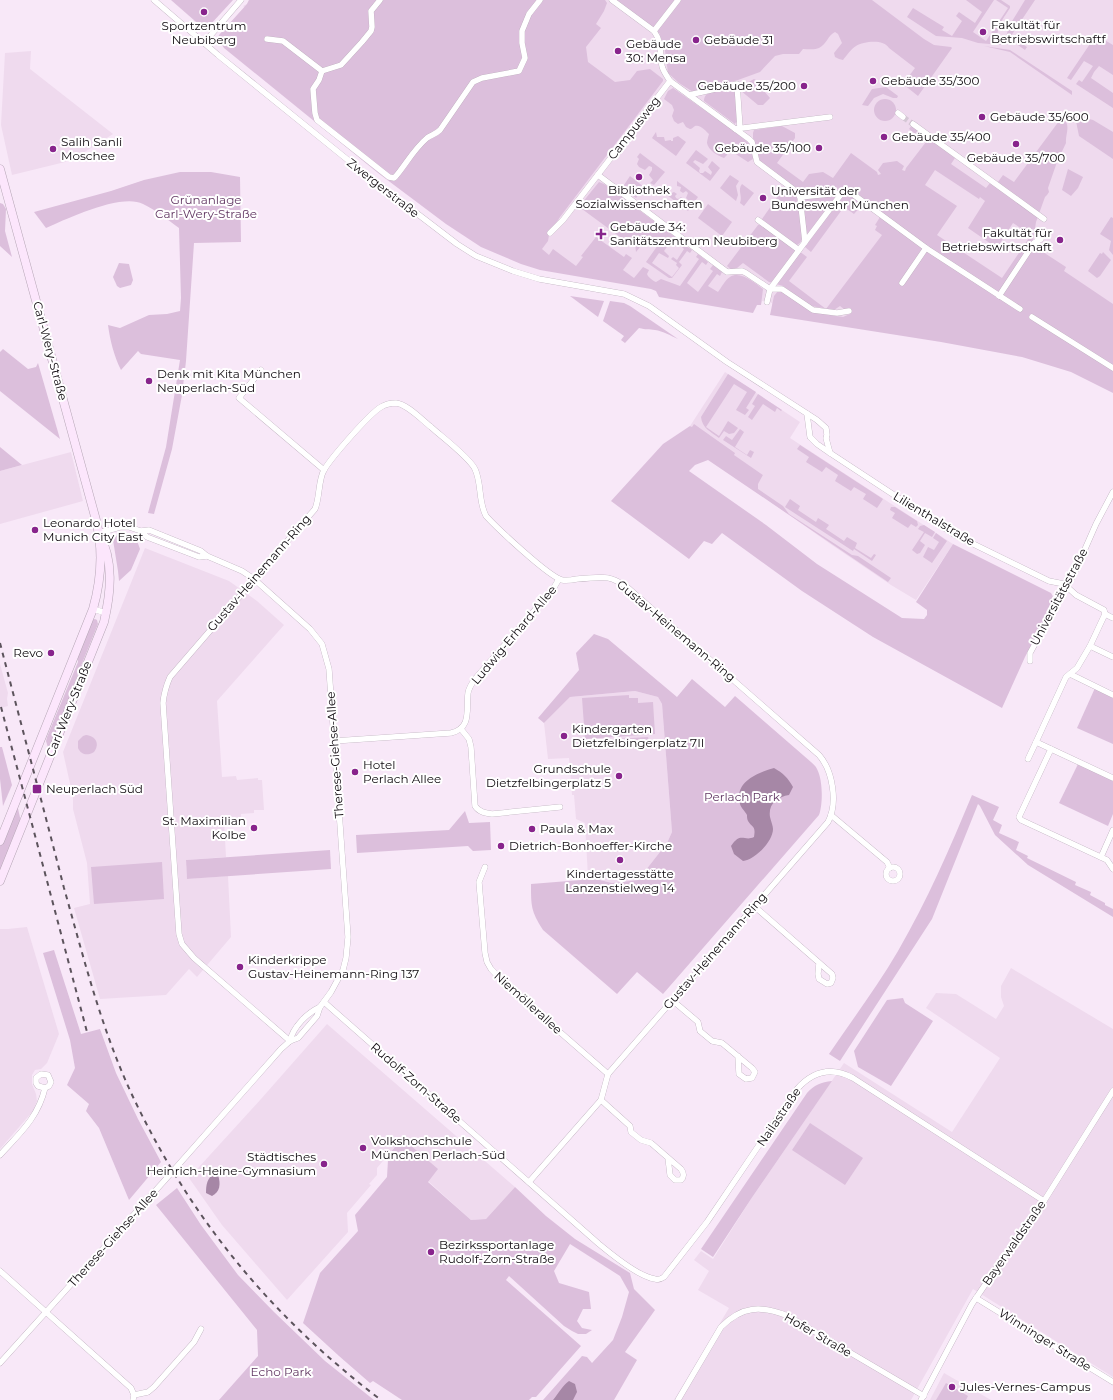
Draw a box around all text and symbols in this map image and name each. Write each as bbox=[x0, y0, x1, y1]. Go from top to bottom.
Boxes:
marker: Sportzentrum Neubiberg bbox=[199, 7, 209, 17]
place label: Fakultät für Betriebswirtschaftf bbox=[991, 17, 1107, 46]
place label: Sportzentrum Neubiberg bbox=[162, 18, 246, 47]
marker: Fakultät für Betriebswirtschaftf bbox=[978, 27, 988, 37]
place label: Gebäude 31 bbox=[704, 32, 773, 47]
marker: Gebäude 31 bbox=[691, 35, 701, 45]
place label: Gebäude 30: Mensa bbox=[626, 36, 686, 65]
marker: Gebäude 30: Mensa bbox=[613, 46, 623, 56]
place label: Gebäude 35/300 bbox=[881, 73, 979, 88]
marker: Gebäude 35/300 bbox=[868, 76, 878, 86]
place label: Gebäude 35/200 bbox=[698, 78, 796, 93]
marker: Gebäude 35/200 bbox=[799, 81, 809, 91]
street label: Campusweg bbox=[604, 93, 663, 162]
place label: Gebäude 35/600 bbox=[990, 109, 1089, 124]
marker: Gebäude 35/600 bbox=[977, 112, 987, 122]
place label: Gebäude 35/400 bbox=[892, 129, 991, 144]
marker: Gebäude 35/400 bbox=[879, 132, 889, 142]
place label: Salih Sanli Moschee bbox=[61, 134, 122, 163]
marker: Gebäude 35/700 bbox=[1011, 139, 1021, 149]
place label: Gebäude 35/100 bbox=[715, 140, 811, 155]
marker: Gebäude 35/100 bbox=[814, 143, 824, 153]
marker: Salih Sanli Moschee bbox=[48, 144, 58, 154]
place label: Gebäude 35/700 bbox=[967, 150, 1065, 165]
street label: Zwergerstraße bbox=[344, 155, 422, 220]
marker: Bibliothek Sozialwissenschaften bbox=[634, 172, 644, 182]
place label: Bibliothek Sozialwissenschaften bbox=[575, 182, 703, 211]
place label: Universität der Bundeswehr München bbox=[771, 183, 909, 212]
park label: Grünanlage Carl-Wery-Straße bbox=[155, 192, 257, 221]
marker: Universität der Bundeswehr München bbox=[758, 193, 768, 203]
place label: Gebäude 34: Sanitätszentrum Neubiberg bbox=[610, 219, 778, 248]
place label: Fakultät für Betriebswirtschaft bbox=[941, 225, 1052, 254]
marker: Gebäude 34: Sanitätszentrum Neubiberg bbox=[595, 228, 607, 240]
marker: Fakultät für Betriebswirtschaft bbox=[1055, 235, 1065, 245]
street label: Carl-Wery-Straße bbox=[30, 300, 71, 402]
place label: Denk mit Kita München Neuperlach-Süd bbox=[157, 366, 301, 395]
marker: Denk mit Kita München Neuperlach-Süd bbox=[144, 376, 154, 386]
street label: Lilienthalstraße bbox=[891, 488, 978, 549]
street label: Gustav-Heinemann-Ring bbox=[204, 511, 314, 634]
place label: Leonardo Hotel Munich City East bbox=[43, 515, 143, 544]
marker: Leonardo Hotel Munich City East bbox=[30, 525, 40, 535]
street label: Universitätsstraße bbox=[1027, 546, 1091, 648]
street label: Gustav-Heinemann-Ring bbox=[614, 577, 739, 685]
street label: Ludwig-Erhard-Allee bbox=[468, 582, 559, 687]
place label: Revo bbox=[13, 645, 43, 660]
marker: Revo bbox=[46, 648, 56, 658]
street label: Carl-Wery-Straße bbox=[42, 659, 95, 759]
street label: Therese-Giehse-Allee bbox=[323, 691, 346, 819]
place label: Kindergarten Dietzfelbingerplatz 7II bbox=[572, 721, 704, 750]
marker: Kindergarten Dietzfelbingerplatz 7II bbox=[559, 731, 569, 741]
place label: Hotel Perlach Allee bbox=[363, 757, 441, 786]
place label: Grundschule Dietzfelbingerplatz 5 bbox=[486, 761, 611, 790]
marker: Hotel Perlach Allee bbox=[350, 767, 360, 777]
marker: Grundschule Dietzfelbingerplatz 5 bbox=[614, 771, 624, 781]
place label: Neuperlach Süd bbox=[46, 781, 143, 796]
marker: Neuperlach Süd bbox=[31, 783, 43, 795]
park label: Perlach Park bbox=[704, 789, 781, 804]
place label: St. Maximilian Kolbe bbox=[162, 813, 246, 842]
place label: Paula & Max bbox=[540, 821, 614, 836]
marker: St. Maximilian Kolbe bbox=[249, 823, 259, 833]
marker: Paula & Max bbox=[527, 824, 537, 834]
place label: Dietrich-Bonhoeffer-Kirche bbox=[509, 838, 672, 853]
marker: Dietrich-Bonhoeffer-Kirche bbox=[496, 841, 506, 851]
marker: Kindertagesstätte Lanzenstielweg 14 bbox=[615, 855, 625, 865]
place label: Kindertagesstätte Lanzenstielweg 14 bbox=[565, 866, 675, 895]
street label: Gustav-Heinemann-Ring bbox=[660, 889, 770, 1012]
place label: Kinderkrippe Gustav-Heinemann-Ring 137 bbox=[248, 952, 419, 981]
marker: Kinderkrippe Gustav-Heinemann-Ring 137 bbox=[235, 962, 245, 972]
street label: Niemöllerallee bbox=[491, 968, 566, 1037]
street label: Rudolf-Zorn-Straße bbox=[368, 1039, 465, 1126]
street label: Nailastraße bbox=[753, 1084, 804, 1149]
place label: Volkshochschule München Perlach-Süd bbox=[371, 1133, 505, 1162]
marker: Volkshochschule München Perlach-Süd bbox=[358, 1143, 368, 1153]
place label: Städtisches Heinrich-Heine-Gymnasium bbox=[146, 1149, 316, 1178]
marker: Städtisches Heinrich-Heine-Gymnasium bbox=[319, 1159, 329, 1169]
street label: Therese-Giehse-Allee bbox=[65, 1185, 161, 1290]
street label: Bayerwaldstraße bbox=[979, 1197, 1049, 1288]
place label: Bezirkssportanlage Rudolf-Zorn-Straße bbox=[439, 1237, 554, 1266]
marker: Bezirkssportanlage Rudolf-Zorn-Straße bbox=[426, 1247, 436, 1257]
street label: Winninger Straße bbox=[996, 1305, 1094, 1374]
street label: Hofer Straße bbox=[782, 1309, 855, 1360]
park label: Echo Park bbox=[251, 1364, 312, 1379]
place label: Jules-Vernes-Campus bbox=[959, 1379, 1091, 1394]
marker: Jules-Vernes-Campus bbox=[947, 1382, 957, 1392]

